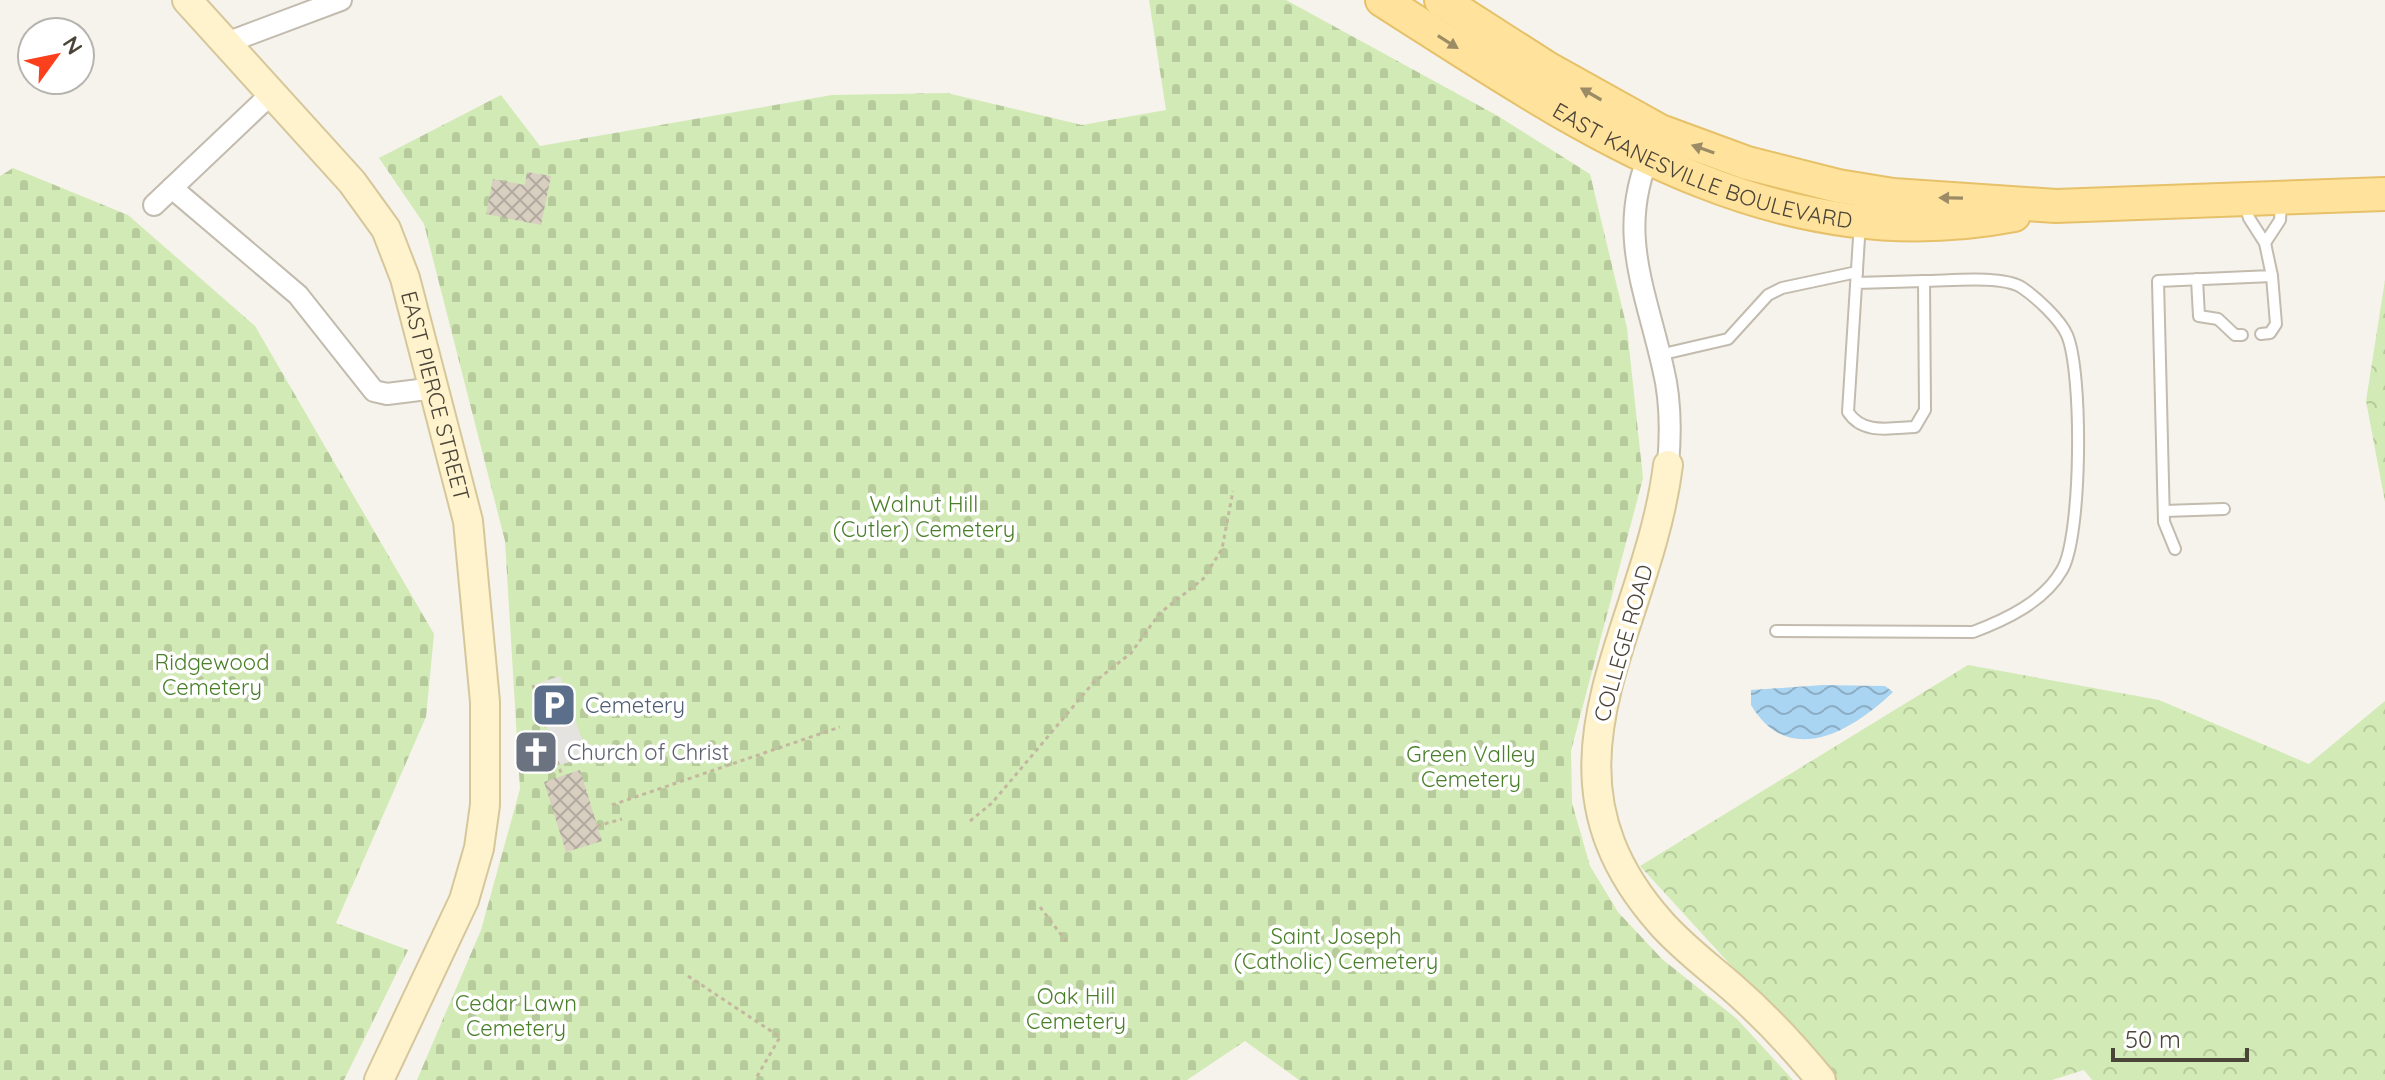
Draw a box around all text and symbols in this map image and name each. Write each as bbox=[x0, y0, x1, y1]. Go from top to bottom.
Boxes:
north arrow bbox=[16, 16, 96, 96]
text: N bbox=[57, 31, 89, 60]
one-way arrow bbox=[1437, 34, 1458, 49]
one-way arrow bbox=[1580, 87, 1602, 101]
street label: EAST KANESVILLE BOULEVARD bbox=[1548, 96, 1854, 234]
one-way arrow bbox=[1690, 142, 1714, 155]
one-way arrow bbox=[1938, 192, 1963, 205]
street label: EAST PIERCE STREET bbox=[395, 288, 476, 504]
park label: Walnut Hill (Cutler) Cemetery bbox=[833, 490, 1015, 543]
street label: COLLEGE ROAD bbox=[1587, 561, 1659, 725]
park label: Ridgewood Cemetery bbox=[155, 648, 269, 701]
parking icon: Cemetery bbox=[530, 681, 578, 729]
place label: Cemetery bbox=[585, 691, 685, 719]
church icon: Church of Christ bbox=[512, 728, 560, 776]
place label: Church of Christ bbox=[567, 738, 729, 766]
park label: Green Valley Cemetery bbox=[1406, 740, 1536, 793]
park label: Saint Joseph (Catholic) Cemetery bbox=[1234, 922, 1438, 975]
park label: Oak Hill Cemetery bbox=[1026, 982, 1126, 1035]
park label: Cedar Lawn Cemetery bbox=[455, 989, 577, 1042]
scale bar bbox=[2113, 1012, 2247, 1062]
text: 50 m bbox=[2125, 1024, 2181, 1054]

